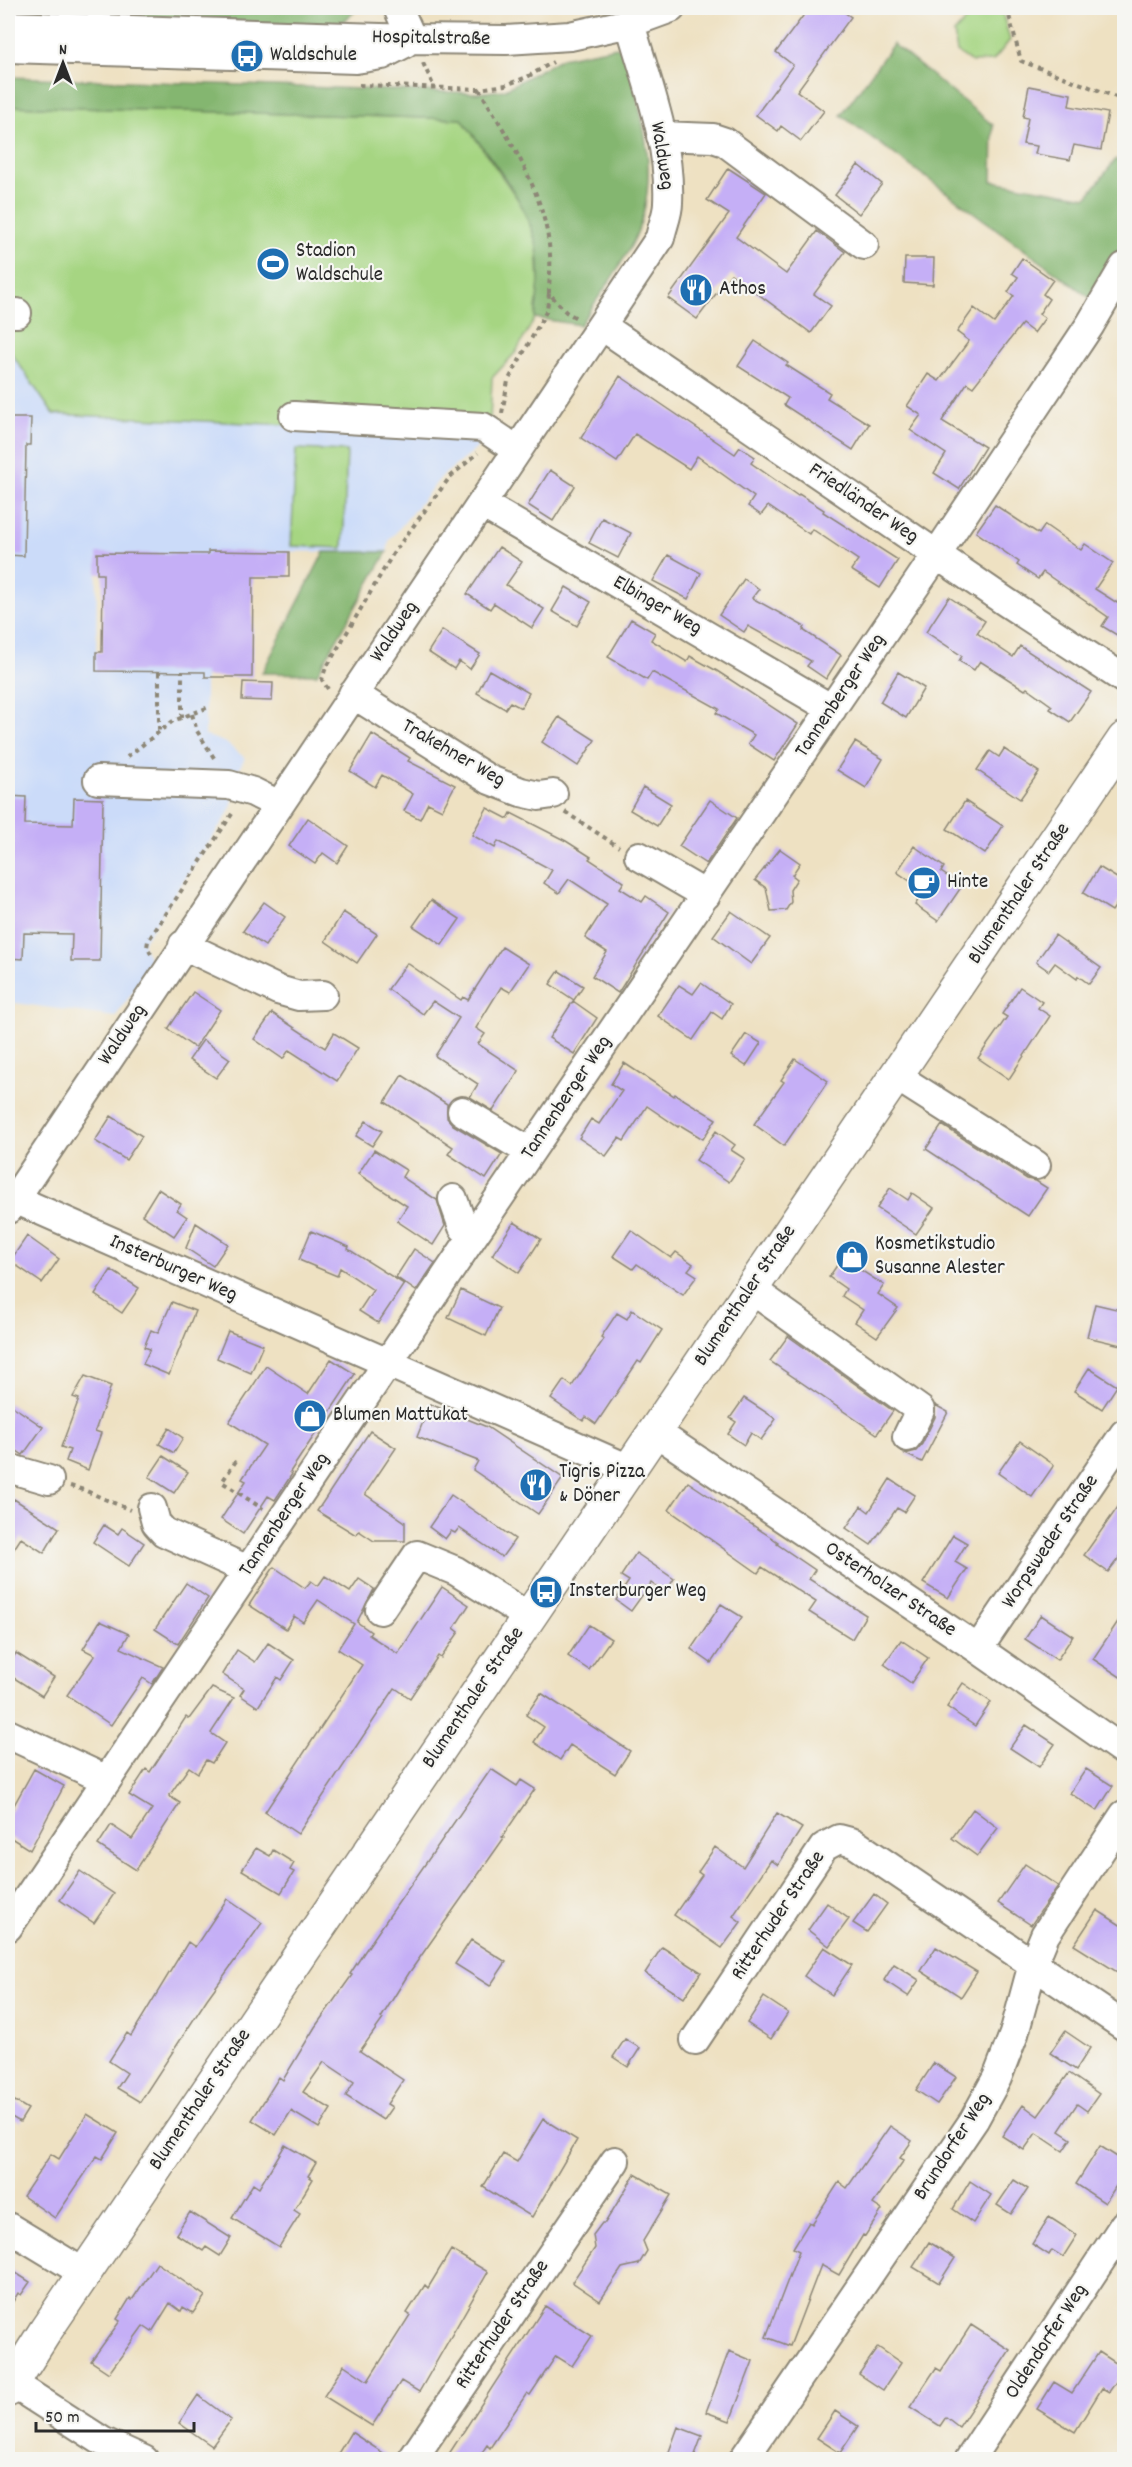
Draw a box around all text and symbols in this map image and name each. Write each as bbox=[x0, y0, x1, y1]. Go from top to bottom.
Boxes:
street label: Hospitalstraße bbox=[371, 23, 491, 55]
north arrow bbox=[33, 33, 93, 93]
bus stop icon: Waldschule bbox=[229, 38, 265, 74]
text: N bbox=[59, 39, 67, 62]
place label: Waldschule bbox=[270, 41, 357, 71]
street label: Waldweg bbox=[641, 120, 681, 192]
place label: Stadion Waldschule bbox=[296, 237, 383, 291]
sports icon: Stadion Waldschule bbox=[255, 246, 291, 282]
restaurant icon: Athos bbox=[678, 272, 714, 308]
place label: Athos bbox=[719, 275, 766, 305]
street label: Friedländer Weg bbox=[802, 456, 924, 552]
street label: Elbinger Weg bbox=[607, 568, 707, 644]
street label: Waldweg bbox=[363, 595, 427, 669]
street label: Tannenberger Weg bbox=[788, 628, 894, 764]
street label: Trakehner Weg bbox=[395, 712, 511, 796]
street label: Blumenthaler Straße bbox=[961, 817, 1079, 971]
cafe icon: Hinte bbox=[906, 865, 942, 901]
place label: Hinte bbox=[947, 868, 988, 898]
street label: Waldweg bbox=[91, 998, 155, 1072]
street label: Tannenberger Weg bbox=[514, 1030, 620, 1166]
street label: Blumenthaler Straße bbox=[687, 1219, 805, 1373]
street label: Insterburger Weg bbox=[104, 1227, 242, 1311]
place label: Kosmetikstudio Susanne Alester bbox=[875, 1230, 1005, 1284]
shop icon: Kosmetikstudio Susanne Alester bbox=[834, 1239, 870, 1275]
shop icon: Blumen Mattukat bbox=[292, 1398, 328, 1434]
place label: Blumen Mattukat bbox=[333, 1401, 468, 1431]
street label: Tannenberger Weg bbox=[232, 1447, 338, 1583]
place label: Tigris Pizza & Döner bbox=[559, 1458, 646, 1512]
restaurant icon: Tigris Pizza & Döner bbox=[518, 1467, 554, 1503]
street label: Worpsweder Straße bbox=[995, 1469, 1107, 1615]
street label: Osterholzer Straße bbox=[818, 1535, 962, 1645]
bus stop icon: Insterburger Weg bbox=[528, 1574, 564, 1610]
place label: Insterburger Weg bbox=[569, 1577, 706, 1607]
street label: Blumenthaler Straße bbox=[415, 1621, 533, 1775]
street label: Ritterhuder Straße bbox=[724, 1845, 834, 1987]
street label: Blumenthaler Straße bbox=[142, 2023, 260, 2177]
street label: Brundorfer Weg bbox=[907, 2087, 999, 2207]
street label: Ritterhuder Straße bbox=[448, 2254, 558, 2396]
street label: Oldendorfer Weg bbox=[998, 2278, 1096, 2406]
scale bar bbox=[36, 2395, 194, 2433]
text: 50 m bbox=[45, 2406, 80, 2431]

